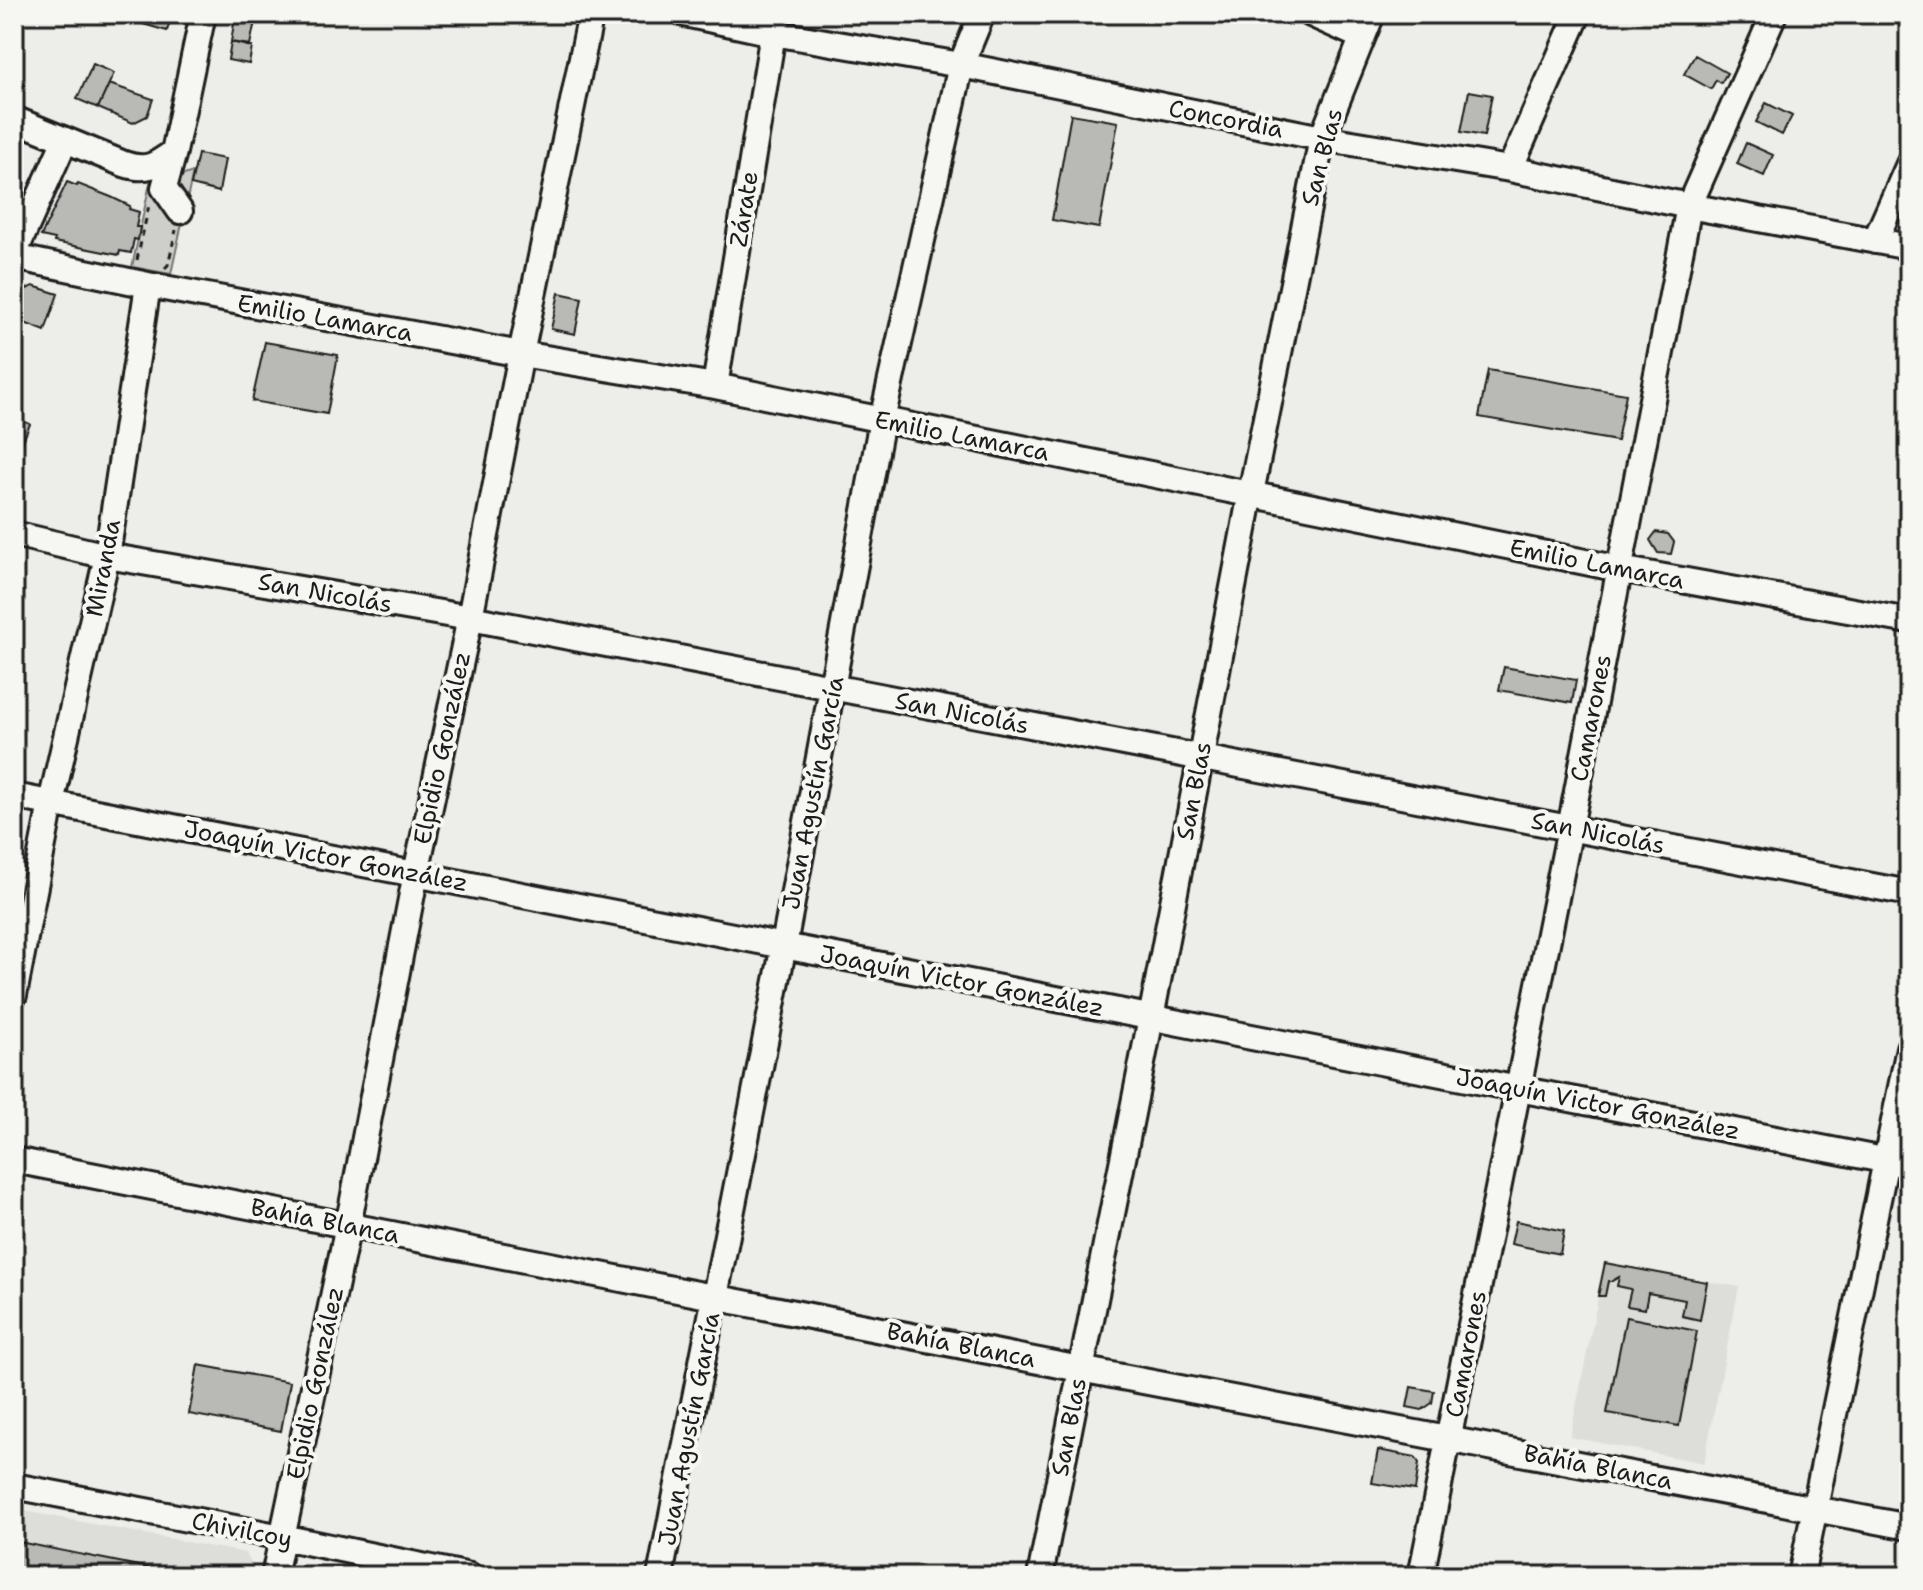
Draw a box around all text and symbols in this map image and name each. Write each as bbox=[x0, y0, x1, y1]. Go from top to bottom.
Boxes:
street label: Concordia bbox=[1166, 92, 1286, 146]
street label: San Blas bbox=[1294, 105, 1350, 209]
street label: Zárate bbox=[722, 169, 766, 249]
street label: Emilio Lamarca bbox=[235, 287, 415, 349]
street label: Emilio Lamarca bbox=[872, 403, 1052, 469]
street label: Miranda bbox=[78, 516, 128, 620]
street label: Emilio Lamarca bbox=[1507, 531, 1687, 597]
street label: San Nicolás bbox=[256, 565, 394, 621]
street label: Elpidio González bbox=[406, 649, 478, 847]
street label: Camarones bbox=[1563, 652, 1619, 784]
street label: Juan Agustín García bbox=[775, 673, 851, 913]
street label: San Nicolás bbox=[892, 684, 1032, 742]
street label: San Blas bbox=[1169, 739, 1219, 843]
street label: San Nicolás bbox=[1528, 804, 1668, 862]
street label: Joaquín Victor González bbox=[181, 813, 471, 899]
street label: Joaquín Victor González bbox=[817, 938, 1107, 1024]
street label: Joaquín Victor González bbox=[1453, 1061, 1743, 1147]
street label: Bahía Blanca bbox=[248, 1191, 402, 1251]
street label: Elpidio González bbox=[279, 1284, 351, 1482]
street label: Camarones bbox=[1438, 1288, 1494, 1420]
street label: Juan Agustín García bbox=[651, 1309, 727, 1549]
street label: Bahía Blanca bbox=[884, 1315, 1038, 1375]
street label: San Blas bbox=[1044, 1375, 1094, 1479]
street label: Bahía Blanca bbox=[1521, 1437, 1675, 1497]
street label: Chivilcoy bbox=[189, 1505, 295, 1555]

